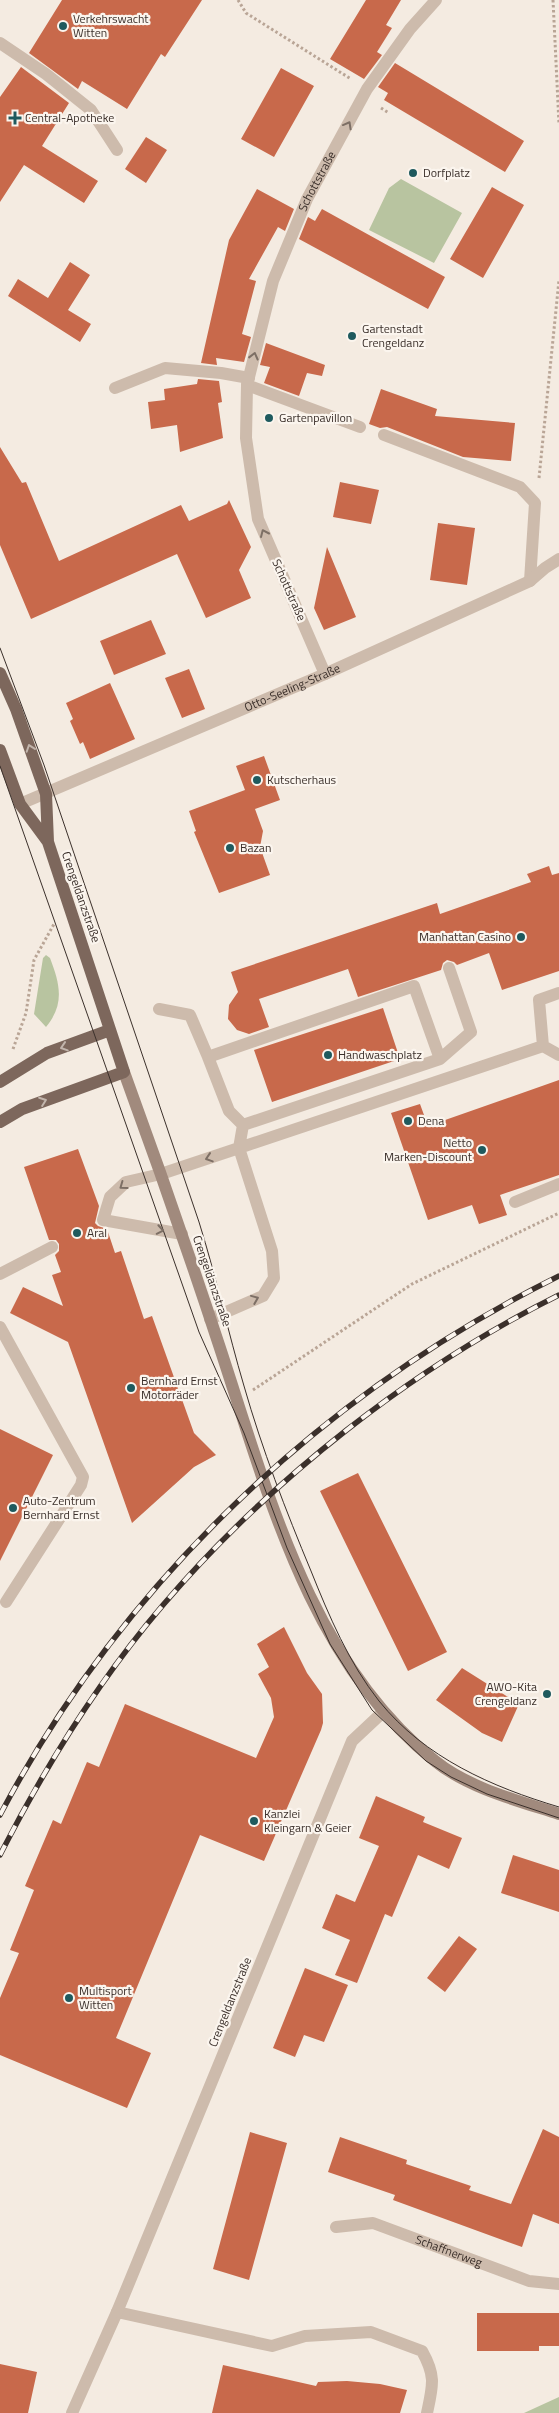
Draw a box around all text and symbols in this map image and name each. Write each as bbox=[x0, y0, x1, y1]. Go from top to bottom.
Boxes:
place label: Verkehrswacht Witten bbox=[73, 9, 149, 42]
marker: Verkehrswacht Witten bbox=[57, 20, 69, 32]
place label: Central-Apotheke bbox=[25, 108, 114, 127]
marker: Central-Apotheke bbox=[9, 112, 21, 124]
one-way arrow bbox=[341, 121, 351, 130]
street label: Schottstraße bbox=[293, 147, 340, 214]
place label: Dorfplatz bbox=[423, 163, 470, 182]
marker: Dorfplatz bbox=[407, 167, 419, 179]
place label: Gartenstadt Crengeldanz bbox=[362, 319, 424, 352]
marker: Gartenstadt Crengeldanz bbox=[346, 330, 358, 342]
one-way arrow bbox=[248, 351, 259, 360]
place label: Gartenpavillon bbox=[279, 408, 352, 427]
marker: Gartenpavillon bbox=[263, 412, 275, 424]
one-way arrow bbox=[259, 529, 270, 538]
street label: Schottstraße bbox=[267, 556, 312, 624]
street label: Otto-Seeling-Straße bbox=[241, 658, 343, 716]
one-way arrow bbox=[26, 744, 36, 753]
place label: Kutscherhaus bbox=[267, 770, 337, 789]
marker: Kutscherhaus bbox=[251, 774, 263, 786]
place label: Bazan bbox=[240, 838, 271, 857]
marker: Bazan bbox=[224, 842, 236, 854]
street label: Crengeldanzstraße bbox=[57, 849, 106, 945]
place label: Manhattan Casino bbox=[419, 927, 511, 946]
marker: Manhattan Casino bbox=[515, 931, 527, 943]
one-way arrow bbox=[61, 1042, 69, 1052]
place label: Handwaschplatz bbox=[338, 1045, 422, 1064]
marker: Handwaschplatz bbox=[322, 1049, 334, 1061]
one-way arrow bbox=[39, 1097, 47, 1107]
place label: Dena bbox=[418, 1111, 444, 1130]
marker: Dena bbox=[402, 1115, 414, 1127]
place label: Netto Marken-Discount bbox=[384, 1133, 473, 1166]
marker: Netto Marken-Discount bbox=[476, 1144, 488, 1156]
one-way arrow bbox=[205, 1152, 213, 1162]
one-way arrow bbox=[119, 1180, 129, 1189]
place label: Aral bbox=[87, 1223, 107, 1242]
one-way arrow bbox=[155, 1225, 164, 1235]
marker: Aral bbox=[71, 1227, 83, 1239]
street label: Crengeldanzstraße bbox=[188, 1233, 237, 1329]
one-way arrow bbox=[250, 1295, 258, 1305]
place label: Bernhard Ernst Motorräder bbox=[141, 1371, 218, 1404]
marker: Bernhard Ernst Motorräder bbox=[125, 1382, 137, 1394]
place label: Auto-Zentrum Bernhard Ernst bbox=[23, 1491, 100, 1524]
marker: Auto-Zentrum Bernhard Ernst bbox=[7, 1502, 19, 1514]
place label: AWO-Kita Crengeldanz bbox=[475, 1677, 537, 1710]
marker: AWO-Kita Crengeldanz bbox=[541, 1688, 553, 1700]
place label: Kanzlei Kleingarn & Geier bbox=[264, 1804, 351, 1837]
marker: Kanzlei Kleingarn & Geier bbox=[248, 1815, 260, 1827]
street label: Crengeldanzstraße bbox=[203, 1954, 256, 2049]
place label: Multisport Witten bbox=[79, 1981, 132, 2014]
marker: Multisport Witten bbox=[63, 1992, 75, 2004]
street label: Schaffnerweg bbox=[413, 2230, 485, 2272]

